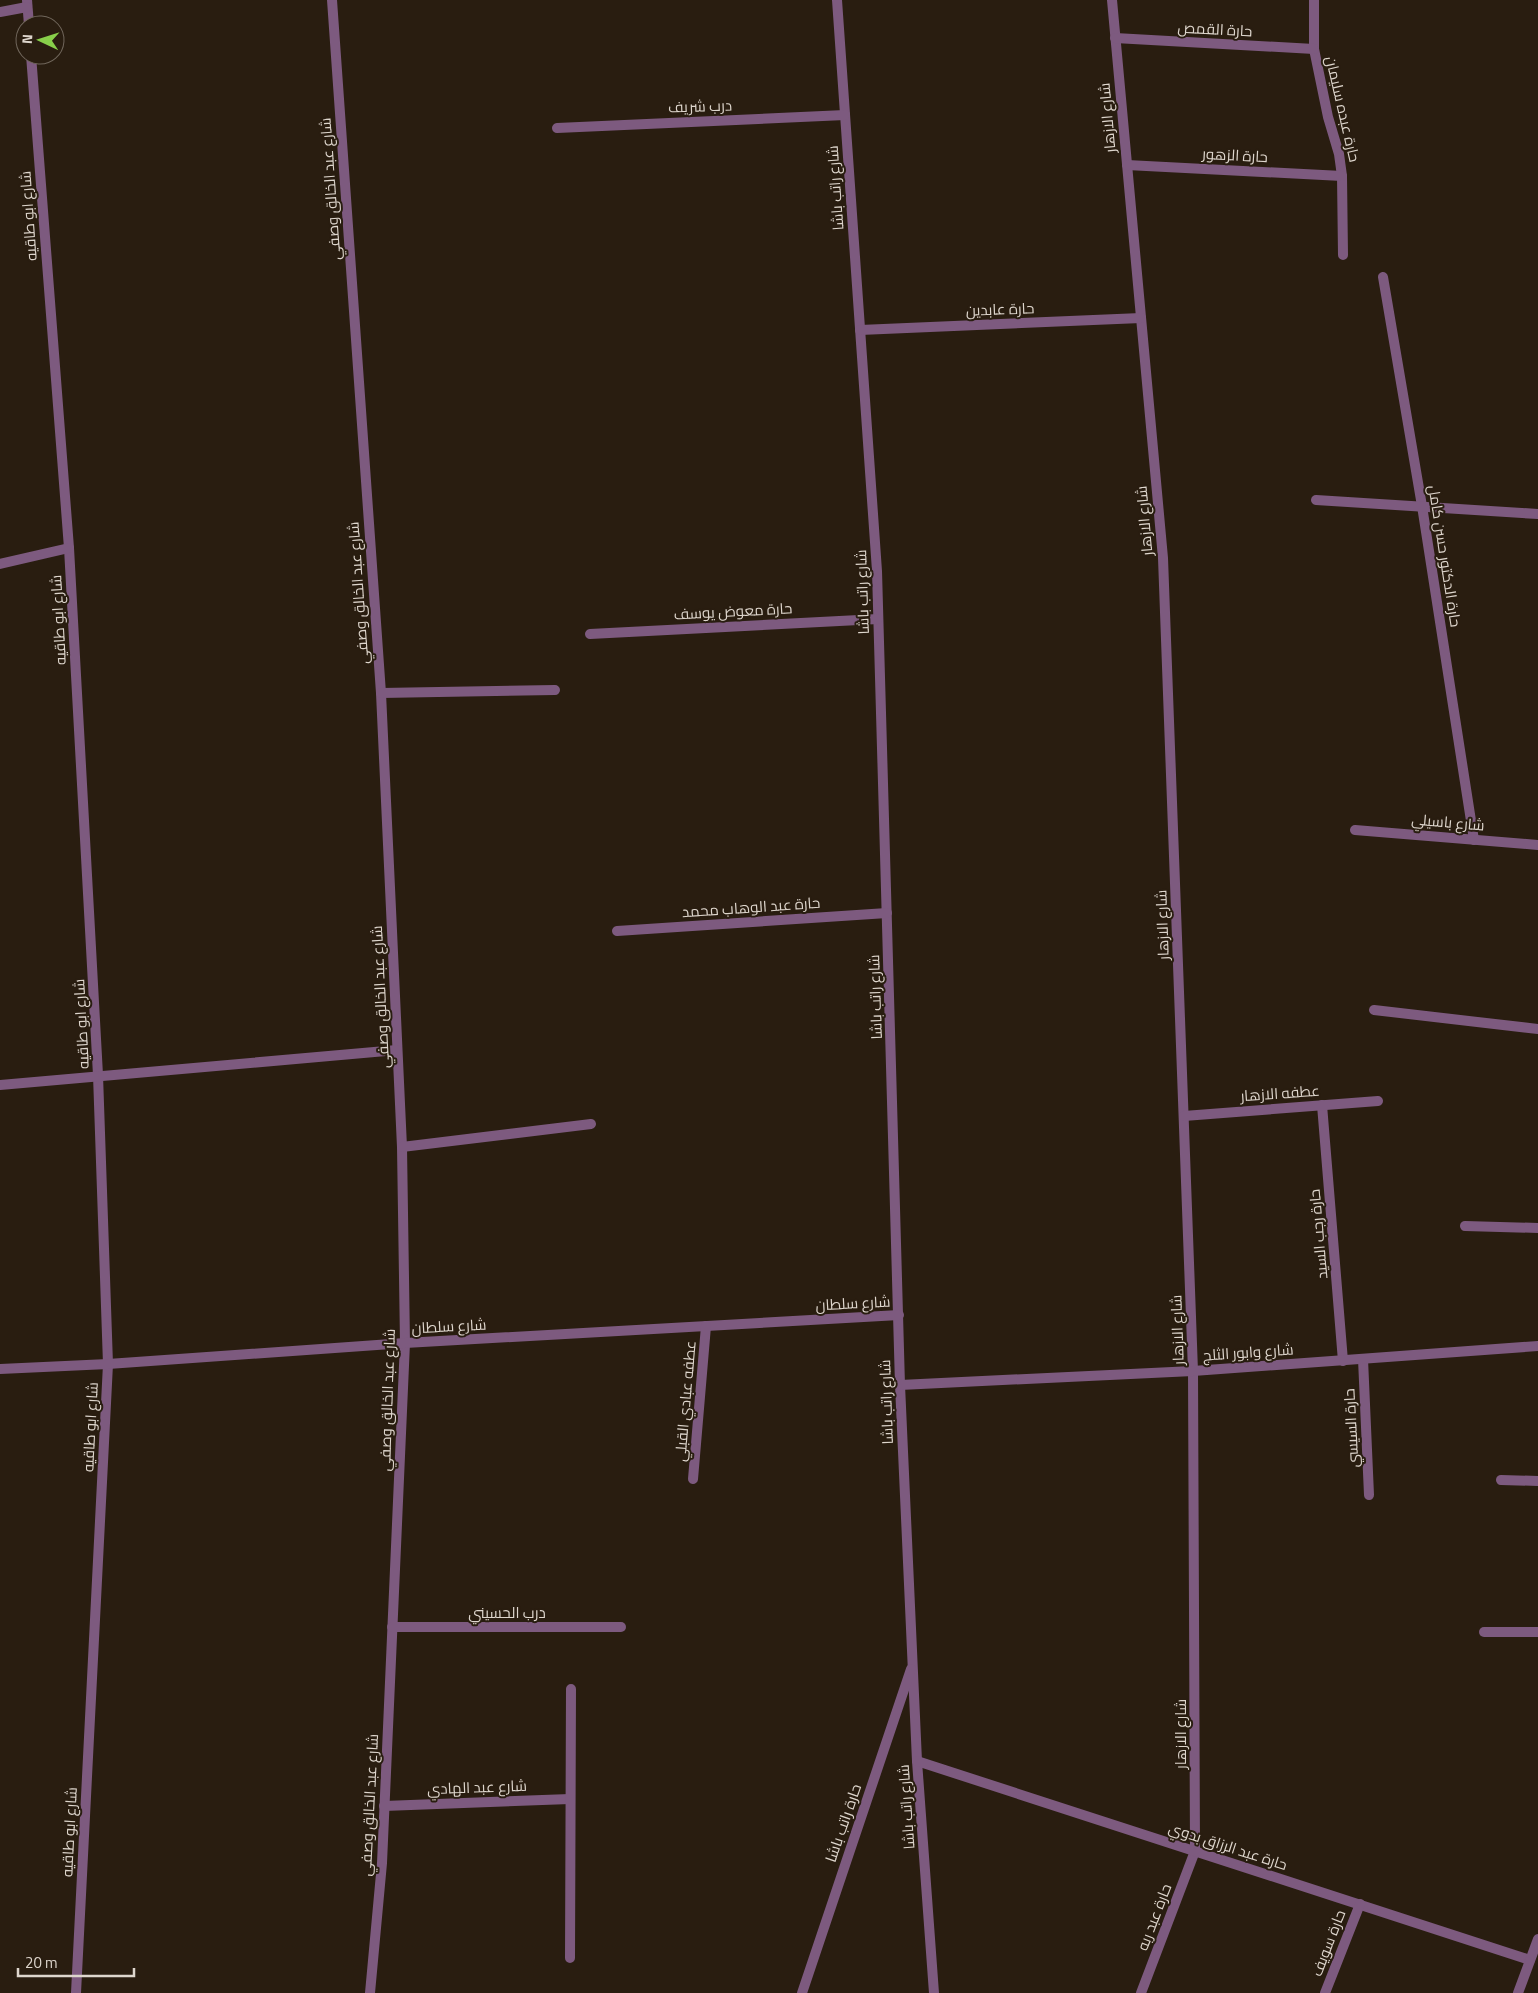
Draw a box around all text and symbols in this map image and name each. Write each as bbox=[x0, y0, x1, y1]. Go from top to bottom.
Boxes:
north arrow bbox=[15, 15, 65, 65]
street label: حارة القمص bbox=[1177, 16, 1253, 42]
text: N bbox=[16, 33, 37, 45]
street label: حارة عبده سليمان bbox=[1320, 54, 1366, 164]
street label: شارع الازهار bbox=[1092, 82, 1122, 155]
street label: درب شريف bbox=[668, 93, 732, 119]
street label: شارع عبد الخالق وصفي bbox=[314, 117, 347, 261]
street label: حارة الزهور bbox=[1200, 142, 1269, 168]
street label: شارع راتب باشا bbox=[821, 145, 849, 231]
street label: شارع ابو طاقيه bbox=[13, 170, 43, 262]
street label: حارة عابدين bbox=[965, 296, 1035, 322]
street label: حارة الدكتور حسن كامل bbox=[1422, 483, 1468, 629]
street label: شارع الازهار bbox=[1129, 485, 1159, 558]
street label: شارع عبد الخالق وصفي bbox=[342, 521, 375, 665]
street label: شارع راتب باشا bbox=[849, 549, 875, 635]
street label: شارع ابو طاقيه bbox=[44, 574, 72, 666]
street label: حارة معوض يوسف bbox=[673, 596, 793, 626]
street label: شارع باسيلي bbox=[1410, 807, 1486, 838]
street label: شارع الازهار bbox=[1149, 889, 1175, 962]
street label: حارة عبد الوهاب محمد bbox=[681, 891, 821, 923]
street label: شارع عبد الخالق وصفي bbox=[365, 925, 396, 1069]
street label: شارع راتب باشا bbox=[862, 954, 888, 1040]
street label: شارع ابو طاقيه bbox=[67, 978, 95, 1070]
street label: عطفه الازهار bbox=[1238, 1079, 1321, 1107]
street label: حارة رجب السيد bbox=[1303, 1188, 1333, 1280]
street label: شارع سلطان bbox=[815, 1290, 891, 1316]
street label: شارع الازهار bbox=[1164, 1294, 1190, 1367]
street label: شارع سلطان bbox=[411, 1313, 487, 1339]
street label: شارع عبد الخالق وصفي bbox=[373, 1328, 402, 1472]
street label: شارع وابور الثلج bbox=[1202, 1337, 1294, 1367]
street label: عطفه عبادي القبلي bbox=[668, 1340, 703, 1463]
street label: شارع راتب باشا bbox=[873, 1359, 899, 1445]
street label: شارع ابو طاقيه bbox=[76, 1381, 104, 1473]
street label: حارة السيسي bbox=[1337, 1388, 1366, 1468]
street label: درب الحسيني bbox=[468, 1601, 546, 1625]
street label: شارع الازهار bbox=[1169, 1699, 1192, 1770]
street label: شارع عبد الخالق وصفي bbox=[354, 1733, 385, 1877]
street label: شارع راتب باشا bbox=[892, 1764, 920, 1850]
street label: شارع عبد الهادي bbox=[427, 1774, 527, 1801]
street label: حارة راتب باشا bbox=[819, 1781, 867, 1865]
street label: شارع ابو طاقيه bbox=[55, 1786, 83, 1878]
street label: حارة عبد الرزاق بدوي bbox=[1165, 1816, 1290, 1877]
street label: حارة عبد ربه bbox=[1131, 1880, 1177, 1954]
street label: حارة سويف bbox=[1305, 1906, 1351, 1980]
scale bar bbox=[18, 1946, 134, 1978]
text: 20 m bbox=[25, 1951, 58, 1974]

